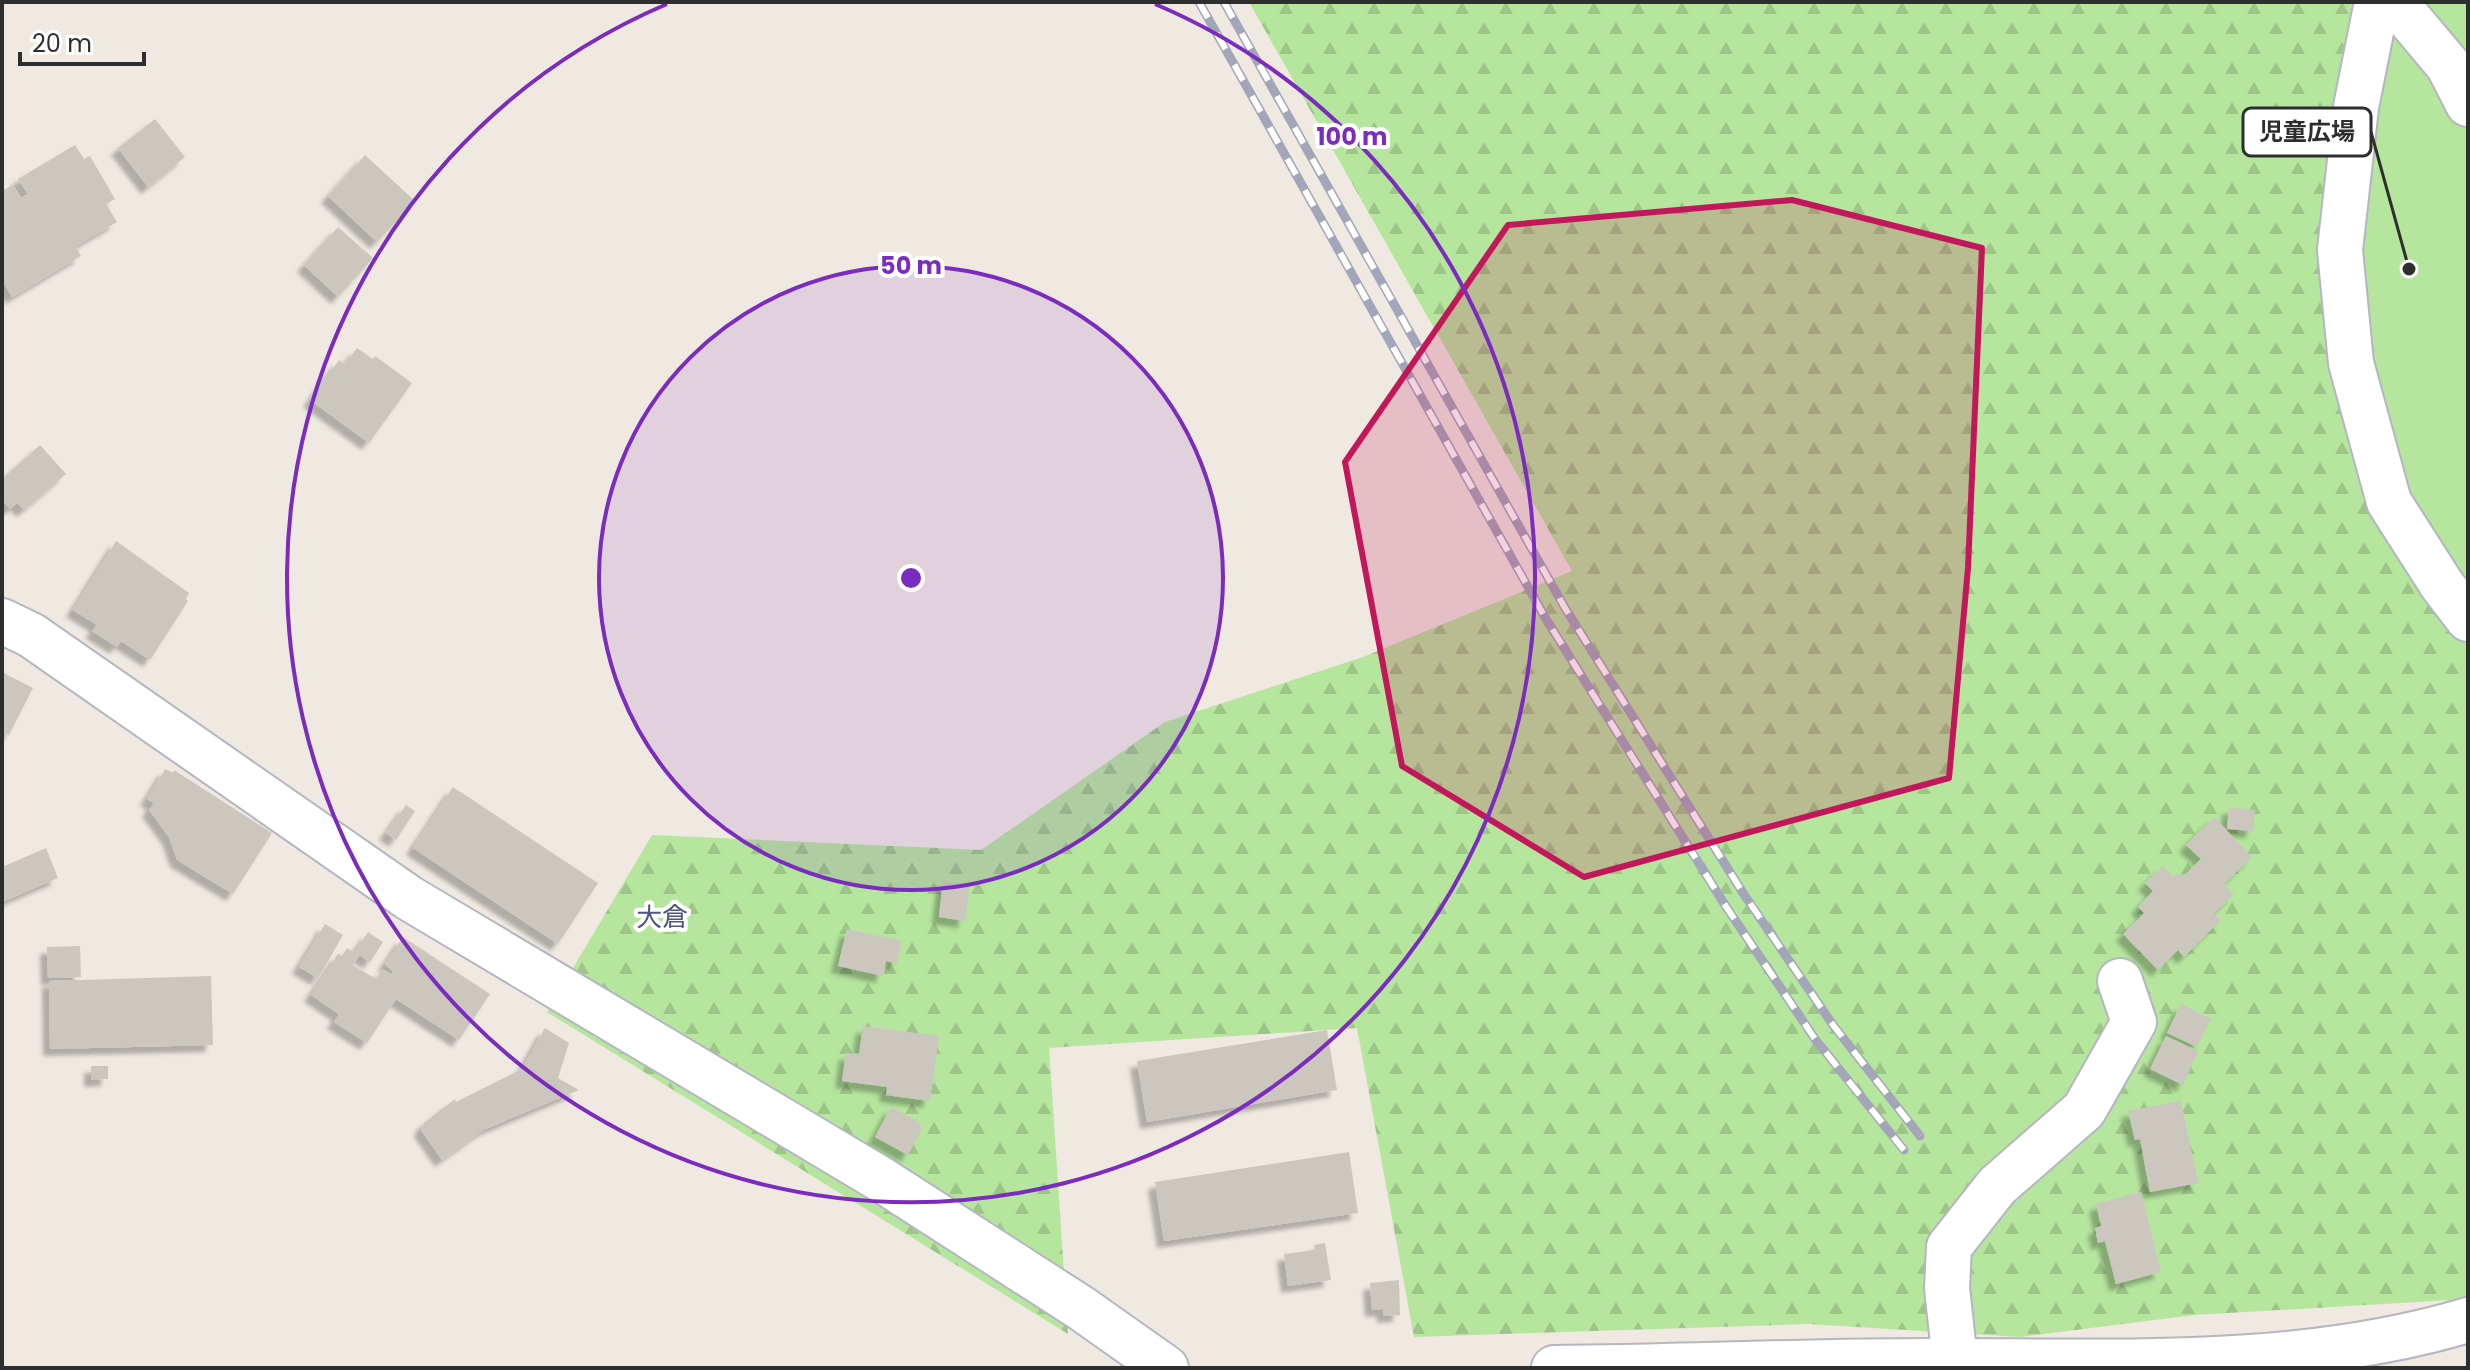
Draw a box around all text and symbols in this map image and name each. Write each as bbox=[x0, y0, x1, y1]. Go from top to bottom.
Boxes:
scale bar bbox=[20, 16, 144, 66]
text: 20 m bbox=[32, 27, 92, 60]
callout: 児童広場 bbox=[2243, 108, 2371, 156]
text: 児童広場 bbox=[2259, 115, 2355, 148]
text: 100 m bbox=[1317, 120, 1387, 153]
text: 50 m bbox=[880, 249, 942, 282]
centre of rings bbox=[897, 564, 925, 592]
district label: 大倉 bbox=[636, 899, 688, 935]

